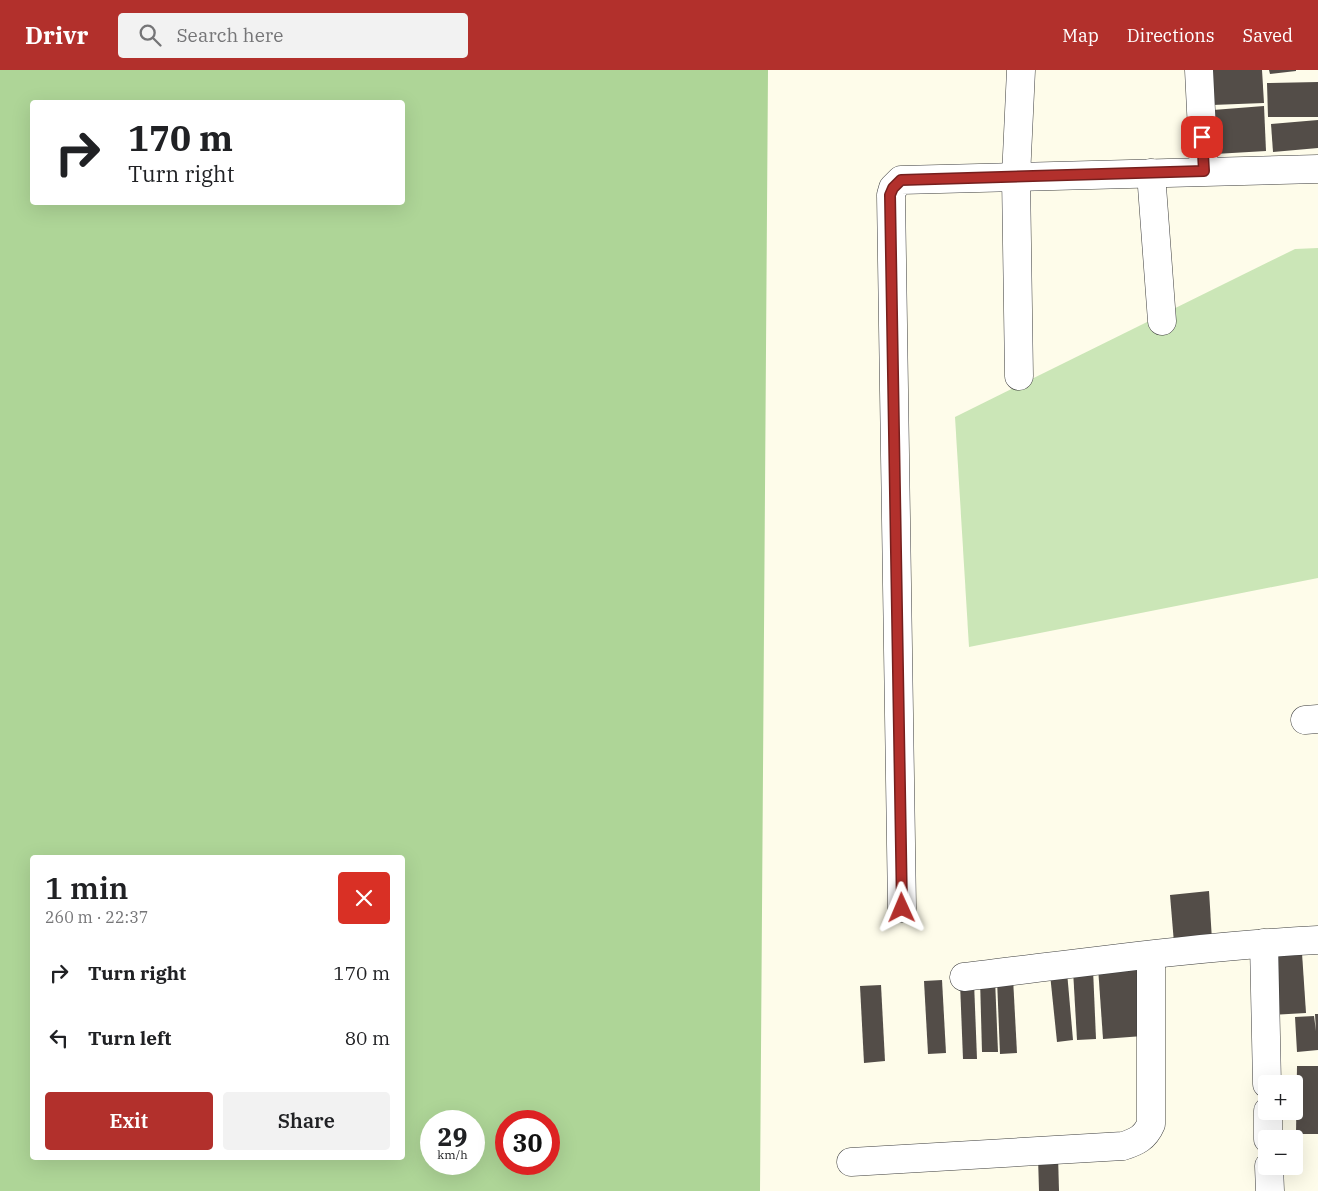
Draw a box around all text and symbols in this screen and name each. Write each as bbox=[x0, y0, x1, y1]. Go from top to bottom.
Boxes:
search box bbox=[118, 13, 468, 58]
text: Drivr bbox=[25, 19, 88, 51]
icon: search bbox=[136, 21, 164, 49]
text: Search here bbox=[176, 23, 283, 47]
text: Map bbox=[1062, 24, 1099, 47]
text: Directions bbox=[1127, 24, 1215, 47]
text: Saved bbox=[1243, 24, 1293, 47]
text: 170 m bbox=[128, 115, 233, 161]
pin bbox=[1181, 116, 1223, 158]
icon: right bbox=[45, 120, 110, 185]
icon: arrive bbox=[1188, 123, 1216, 151]
text: Turn right bbox=[128, 159, 235, 188]
text: 1 min bbox=[45, 868, 128, 907]
button: close bbox=[338, 872, 390, 924]
position arrow bbox=[875, 881, 927, 933]
text: 260 m · 22:37 bbox=[45, 907, 148, 927]
icon: right bbox=[45, 959, 73, 987]
text: Turn right bbox=[88, 961, 186, 985]
text: 170 m bbox=[333, 961, 390, 985]
icon: left bbox=[45, 1024, 73, 1052]
text: Turn left bbox=[88, 1026, 171, 1050]
text: 80 m bbox=[345, 1026, 390, 1050]
map controls bbox=[1258, 1075, 1303, 1175]
button: + bbox=[1258, 1075, 1303, 1120]
button: Exit bbox=[45, 1092, 213, 1150]
button: Share bbox=[223, 1092, 390, 1150]
speed limit sign: 30 bbox=[495, 1110, 560, 1175]
text: 29 bbox=[437, 1120, 468, 1153]
button: − bbox=[1258, 1130, 1303, 1175]
text: km/h bbox=[437, 1147, 468, 1162]

